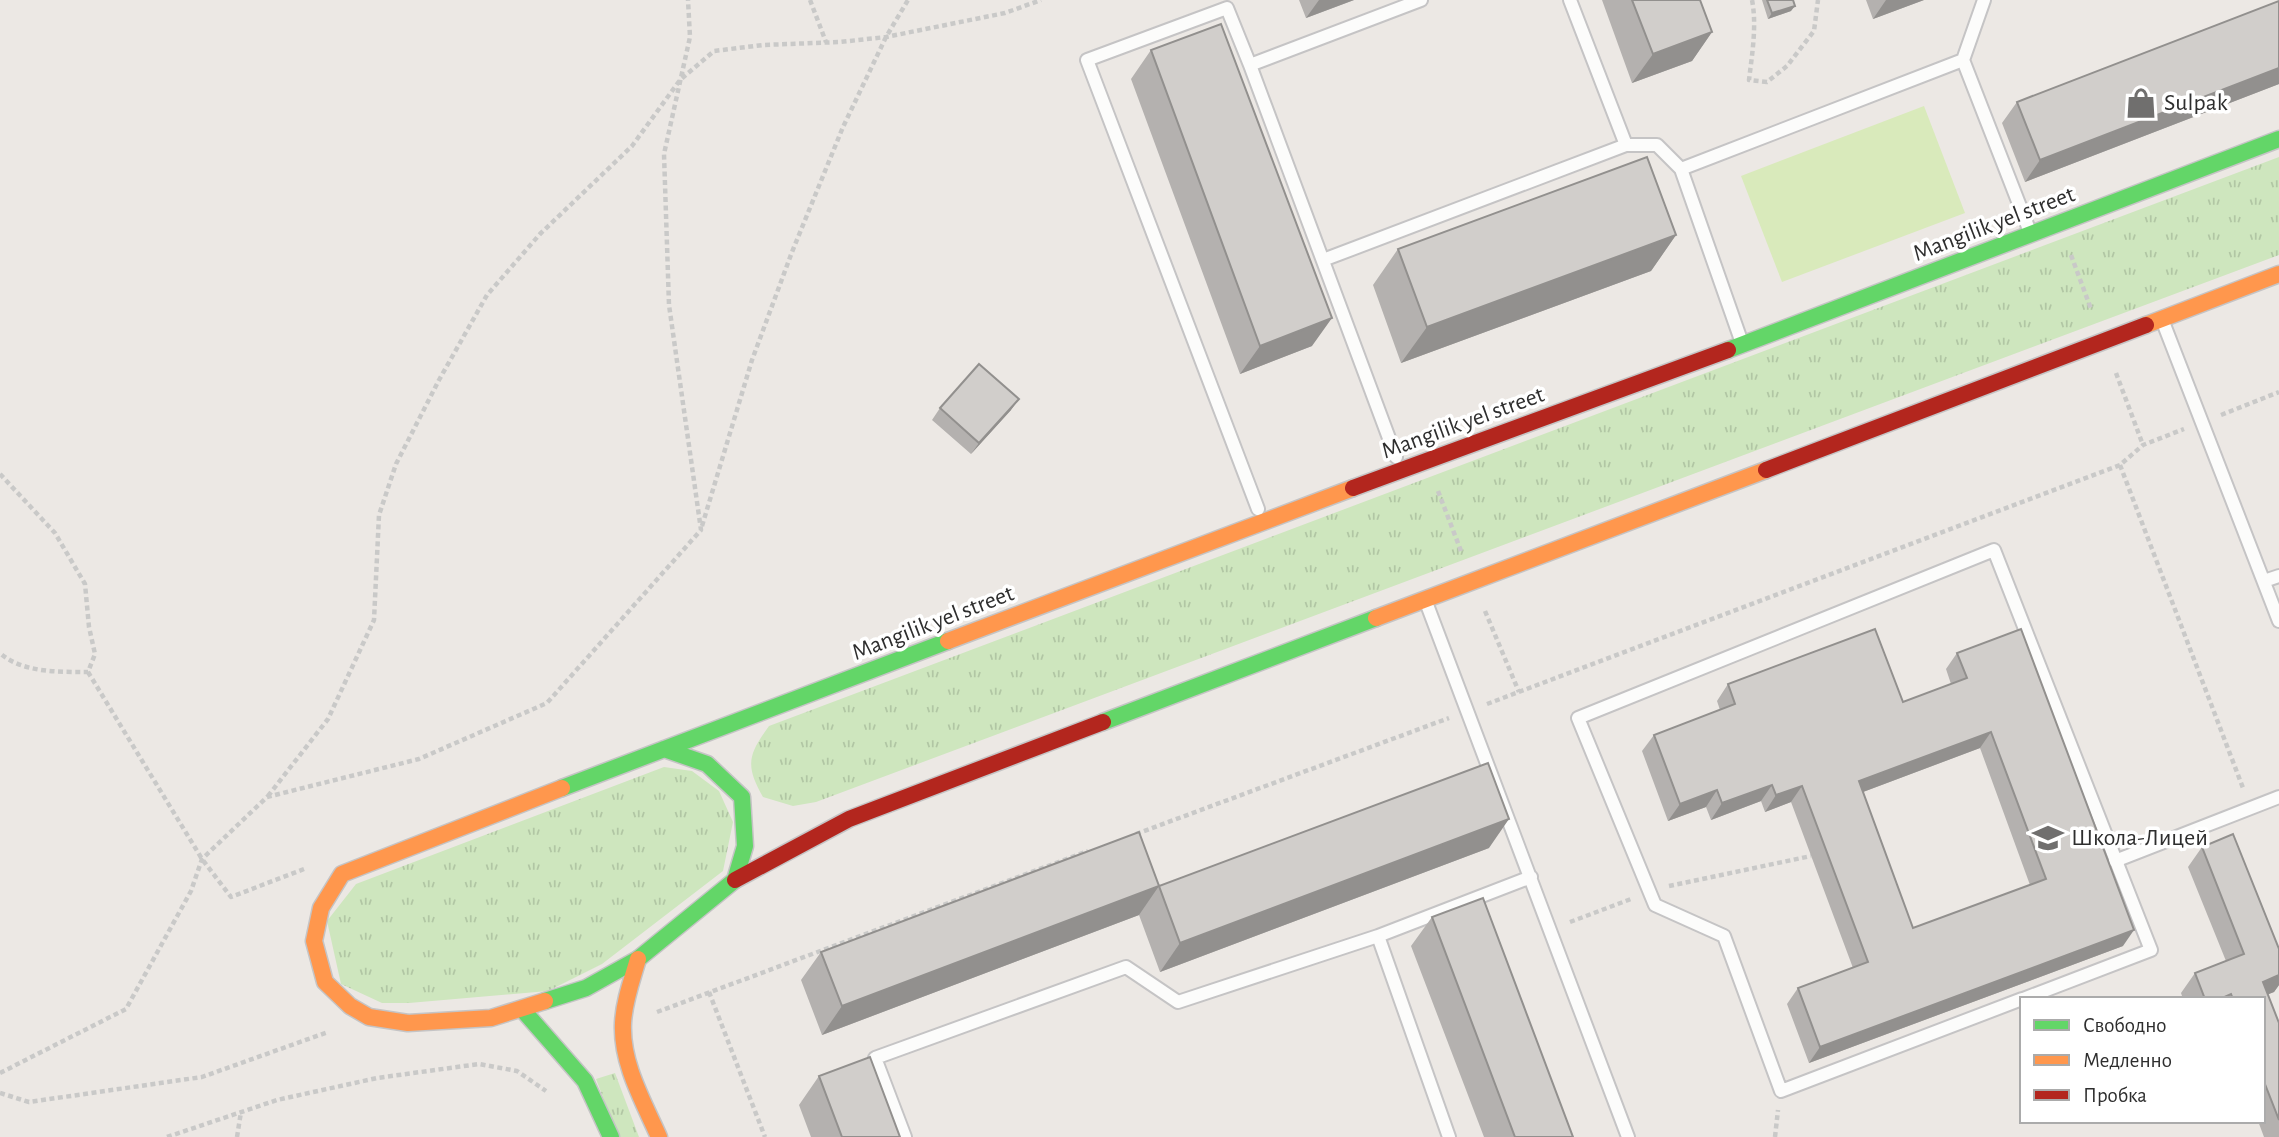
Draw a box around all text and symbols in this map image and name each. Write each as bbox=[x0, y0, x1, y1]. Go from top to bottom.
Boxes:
shop icon: Sulpak bbox=[2124, 86, 2158, 120]
place label: Sulpak bbox=[2164, 91, 2228, 115]
street label: Mangilik yel street bbox=[1910, 182, 2078, 266]
street label: Mangilik yel street bbox=[1379, 382, 1548, 464]
street label: Mangilik yel street bbox=[849, 581, 1017, 665]
school or university icon: Школа-Лицей bbox=[2031, 821, 2065, 855]
place label: Школа-Лицей bbox=[2071, 826, 2208, 850]
legend bbox=[2020, 997, 2265, 1123]
text: Свободно bbox=[2083, 1015, 2167, 1036]
text: Медленно bbox=[2083, 1050, 2172, 1071]
text: Пробка bbox=[2083, 1085, 2147, 1106]

